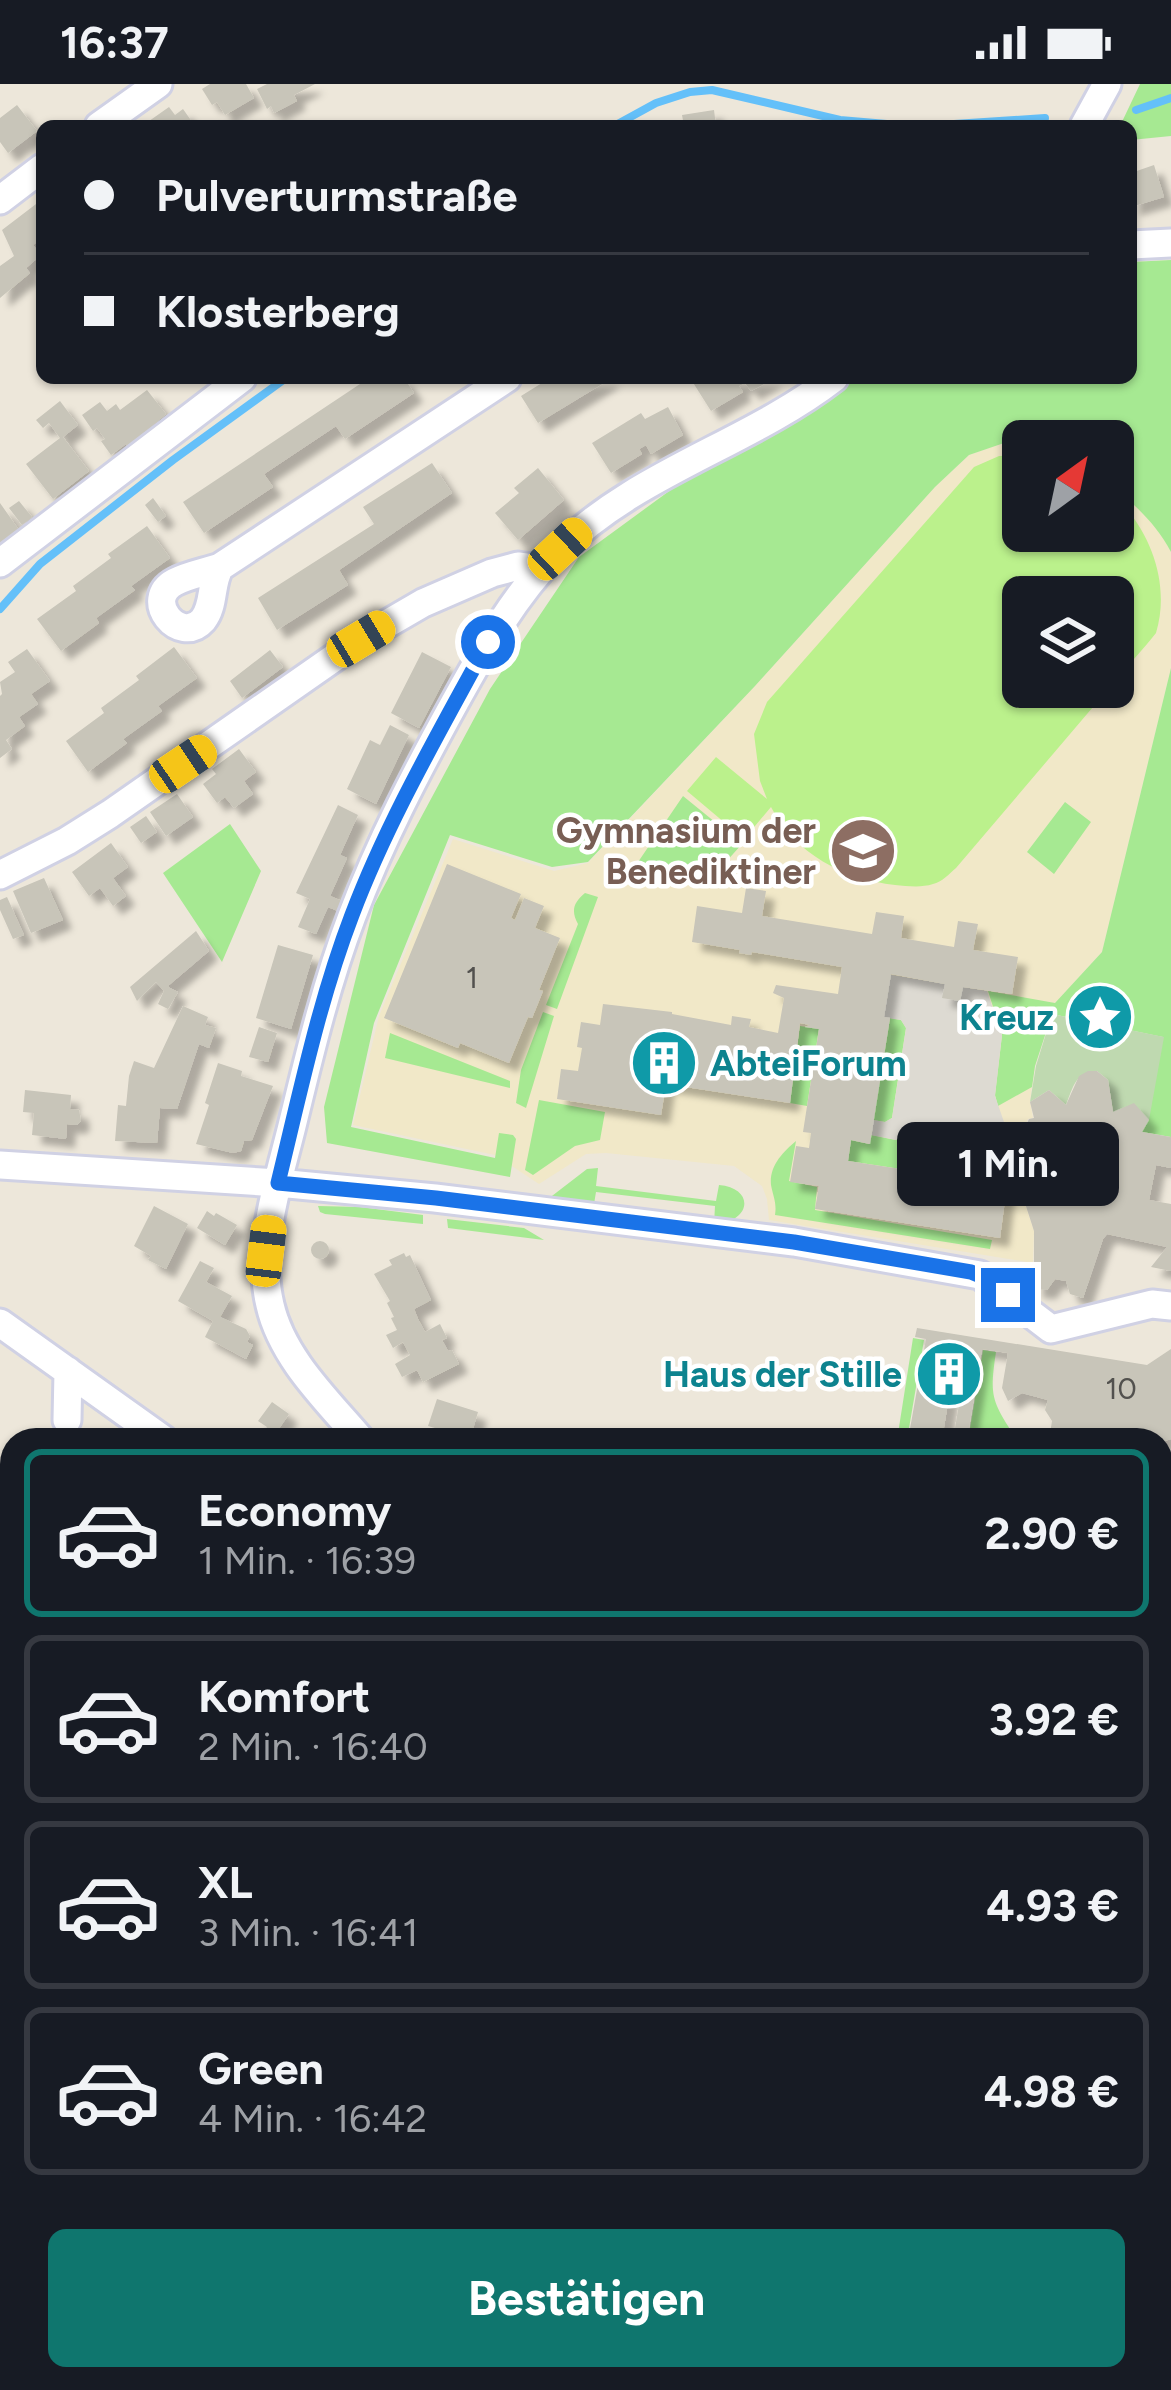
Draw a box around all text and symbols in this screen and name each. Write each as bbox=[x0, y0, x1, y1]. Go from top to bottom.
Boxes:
text: 16:37 bbox=[60, 15, 169, 69]
text: Pulverturmstraße bbox=[156, 168, 517, 222]
text: Klosterberg bbox=[156, 284, 400, 338]
north arrow bbox=[1002, 420, 1134, 552]
map controls bbox=[1002, 420, 1134, 708]
car bbox=[521, 511, 599, 587]
button: layers bbox=[1002, 576, 1134, 708]
car bbox=[321, 605, 401, 673]
route start bbox=[461, 615, 515, 669]
car bbox=[143, 729, 223, 799]
place label: Gymnasium der Benediktiner bbox=[556, 809, 816, 893]
school or university icon: Gymnasium der Benediktiner bbox=[828, 816, 898, 886]
house number: 1 bbox=[466, 959, 478, 996]
place icon: Kreuz bbox=[1065, 982, 1135, 1052]
place label: Kreuz bbox=[959, 996, 1054, 1039]
building icon: AbteiForum bbox=[629, 1028, 699, 1098]
place label: AbteiForum bbox=[710, 1042, 907, 1085]
callout: 1 Min. bbox=[897, 1121, 1119, 1205]
text: 1 Min. bbox=[957, 1140, 1059, 1187]
car bbox=[244, 1213, 288, 1289]
route end bbox=[981, 1268, 1035, 1322]
building icon: Haus der Stille bbox=[914, 1339, 984, 1409]
place label: Haus der Stille bbox=[663, 1353, 902, 1396]
house number: 10 bbox=[1105, 1370, 1137, 1407]
icon: car bbox=[54, 1479, 162, 1587]
text: Economy bbox=[198, 1483, 391, 1537]
text: 2.90 € bbox=[985, 1506, 1119, 1560]
text: 1 Min. · 16:39 bbox=[198, 1537, 416, 1584]
icon: car bbox=[54, 1665, 162, 1773]
text: Komfort bbox=[198, 1669, 370, 1723]
text: 3.92 € bbox=[989, 1692, 1119, 1746]
text: 2 Min. · 16:40 bbox=[198, 1723, 428, 1770]
icon: car bbox=[54, 1851, 162, 1959]
text: XL bbox=[198, 1855, 253, 1909]
text: 4.93 € bbox=[986, 1878, 1119, 1932]
text: 3 Min. · 16:41 bbox=[198, 1909, 418, 1956]
icon: car bbox=[54, 2037, 162, 2145]
text: Green bbox=[198, 2041, 324, 2095]
text: 4.98 € bbox=[984, 2064, 1119, 2118]
text: 4 Min. · 16:42 bbox=[198, 2095, 427, 2142]
button: Bestätigen bbox=[48, 2229, 1125, 2367]

